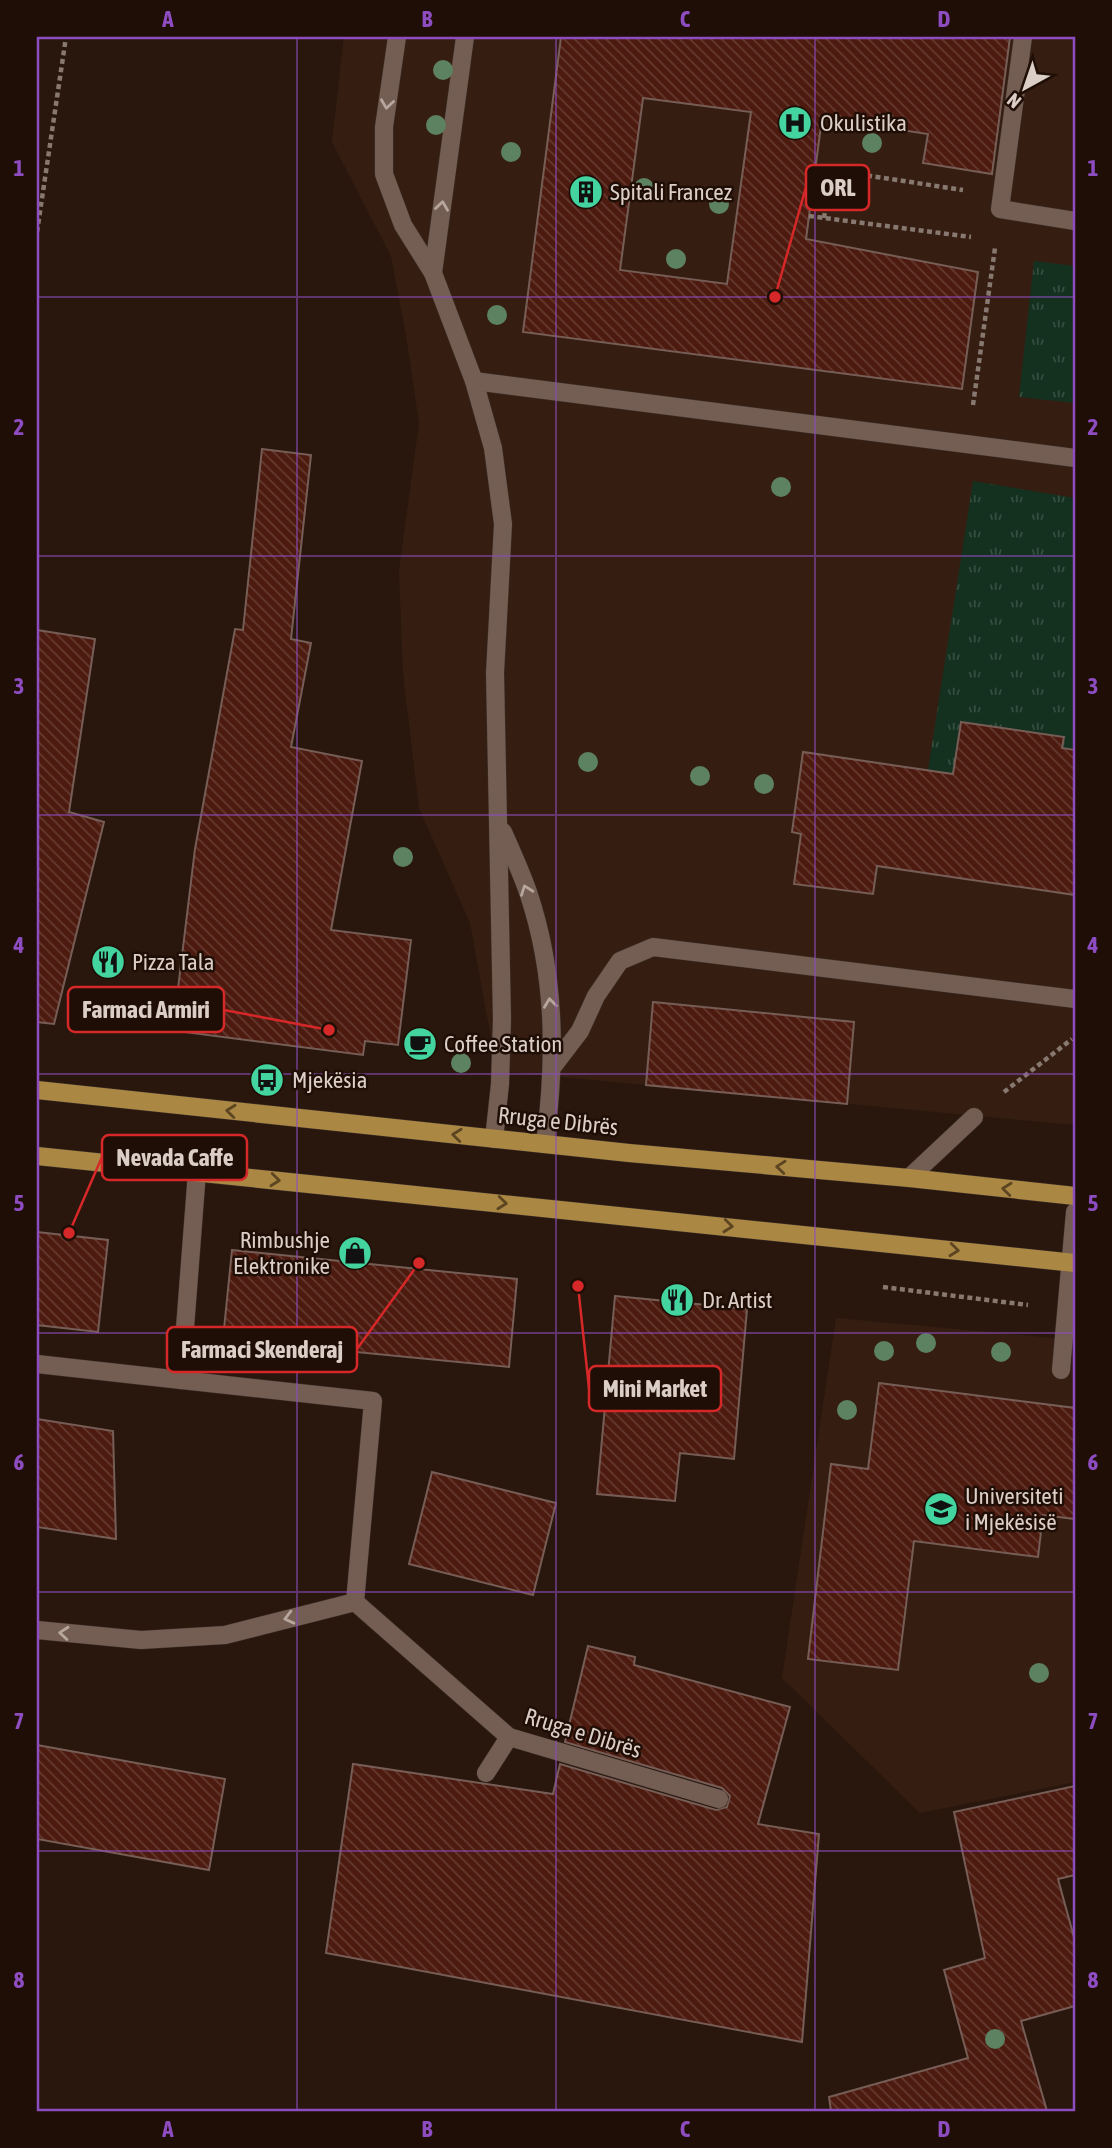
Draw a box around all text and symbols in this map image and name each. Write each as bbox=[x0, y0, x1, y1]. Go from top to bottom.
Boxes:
text: A bbox=[161, 6, 174, 32]
text: B bbox=[422, 6, 433, 32]
text: C bbox=[680, 6, 691, 32]
text: D bbox=[938, 6, 951, 32]
north arrow bbox=[990, 52, 1060, 122]
text: N bbox=[1003, 89, 1025, 113]
one-way arrow bbox=[380, 98, 395, 110]
hospital icon: Okulistika bbox=[776, 104, 814, 142]
place label: Okulistika bbox=[820, 110, 907, 136]
text: 1 bbox=[14, 155, 25, 181]
text: 1 bbox=[1088, 155, 1099, 181]
callout: ORL bbox=[806, 165, 869, 210]
building icon: Spitali Francez bbox=[567, 173, 605, 211]
text: ORL bbox=[820, 174, 856, 201]
place label: Spitali Francez bbox=[610, 179, 732, 205]
one-way arrow bbox=[435, 200, 450, 211]
text: 2 bbox=[14, 414, 24, 440]
text: 2 bbox=[1088, 414, 1098, 440]
text: 3 bbox=[14, 673, 24, 699]
text: 3 bbox=[1088, 673, 1098, 699]
one-way arrow bbox=[521, 884, 535, 896]
text: 4 bbox=[13, 932, 25, 958]
text: 4 bbox=[1087, 932, 1099, 958]
restaurant icon: Pizza Tala bbox=[89, 943, 127, 981]
place label: Pizza Tala bbox=[132, 949, 214, 975]
callout: Farmaci Armiri bbox=[68, 987, 224, 1032]
text: Farmaci Armiri bbox=[82, 996, 210, 1023]
one-way arrow bbox=[543, 997, 558, 1008]
cafe icon: Coffee Station bbox=[401, 1025, 439, 1063]
place label: Coffee Station bbox=[444, 1031, 562, 1057]
bus stop icon: Mjekësia bbox=[248, 1061, 286, 1099]
place label: Mjekësia bbox=[292, 1067, 367, 1093]
street label: Rruga e Dibrës bbox=[497, 1102, 619, 1140]
one-way arrow bbox=[225, 1103, 237, 1118]
one-way arrow bbox=[451, 1128, 462, 1143]
callout: Nevada Caffe bbox=[102, 1135, 247, 1180]
text: Nevada Caffe bbox=[116, 1144, 234, 1171]
one-way arrow bbox=[775, 1159, 787, 1174]
one-way arrow bbox=[269, 1173, 281, 1188]
one-way arrow bbox=[1002, 1182, 1013, 1197]
text: 5 bbox=[14, 1190, 25, 1216]
text: 5 bbox=[1088, 1190, 1099, 1216]
one-way arrow bbox=[496, 1196, 507, 1211]
one-way arrow bbox=[723, 1218, 734, 1233]
place label: Rimbushje Elektronike bbox=[233, 1227, 330, 1279]
shop icon: Rimbushje Elektronike bbox=[336, 1234, 374, 1272]
one-way arrow bbox=[948, 1243, 960, 1258]
restaurant icon: Dr. Artist bbox=[658, 1281, 696, 1319]
place label: Dr. Artist bbox=[702, 1287, 772, 1313]
callout: Farmaci Skenderaj bbox=[167, 1327, 357, 1372]
text: Farmaci Skenderaj bbox=[181, 1336, 343, 1363]
callout: Mini Market bbox=[589, 1366, 721, 1411]
text: Mini Market bbox=[603, 1375, 707, 1402]
text: 6 bbox=[14, 1449, 25, 1475]
text: 6 bbox=[1088, 1449, 1099, 1475]
place label: Universiteti i Mjekësisë bbox=[965, 1483, 1064, 1535]
school or university icon: Universiteti i Mjekësisë bbox=[922, 1490, 960, 1528]
one-way arrow bbox=[283, 1610, 295, 1624]
one-way arrow bbox=[58, 1626, 69, 1641]
street label: Rruga e Dibrës bbox=[521, 1703, 645, 1763]
text: 7 bbox=[14, 1708, 24, 1734]
text: 7 bbox=[1088, 1708, 1098, 1734]
text: 8 bbox=[14, 1967, 25, 1993]
text: 8 bbox=[1088, 1967, 1099, 1993]
text: A bbox=[161, 2116, 174, 2142]
text: B bbox=[422, 2116, 433, 2142]
text: C bbox=[680, 2116, 691, 2142]
text: D bbox=[938, 2116, 951, 2142]

